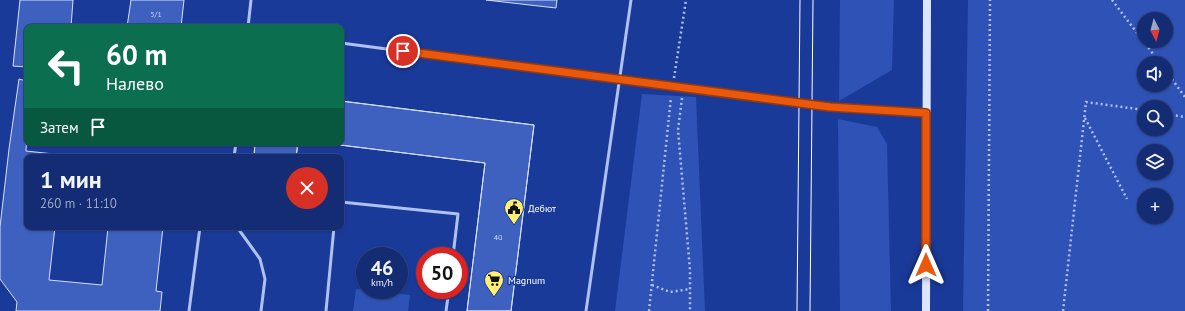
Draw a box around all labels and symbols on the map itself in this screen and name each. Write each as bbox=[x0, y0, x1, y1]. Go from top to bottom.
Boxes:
house number: 5/1 bbox=[150, 9, 162, 19]
north arrow bbox=[1137, 12, 1173, 48]
pin bbox=[386, 34, 420, 68]
public building icon: Дебют bbox=[503, 197, 525, 225]
place label: Дебют bbox=[528, 202, 556, 215]
house number: 40 bbox=[494, 232, 503, 242]
position arrow bbox=[905, 244, 947, 286]
speed limit sign: 50 bbox=[416, 247, 468, 299]
supermarket icon: Magnum bbox=[483, 269, 505, 297]
place label: Magnum bbox=[508, 274, 545, 287]

